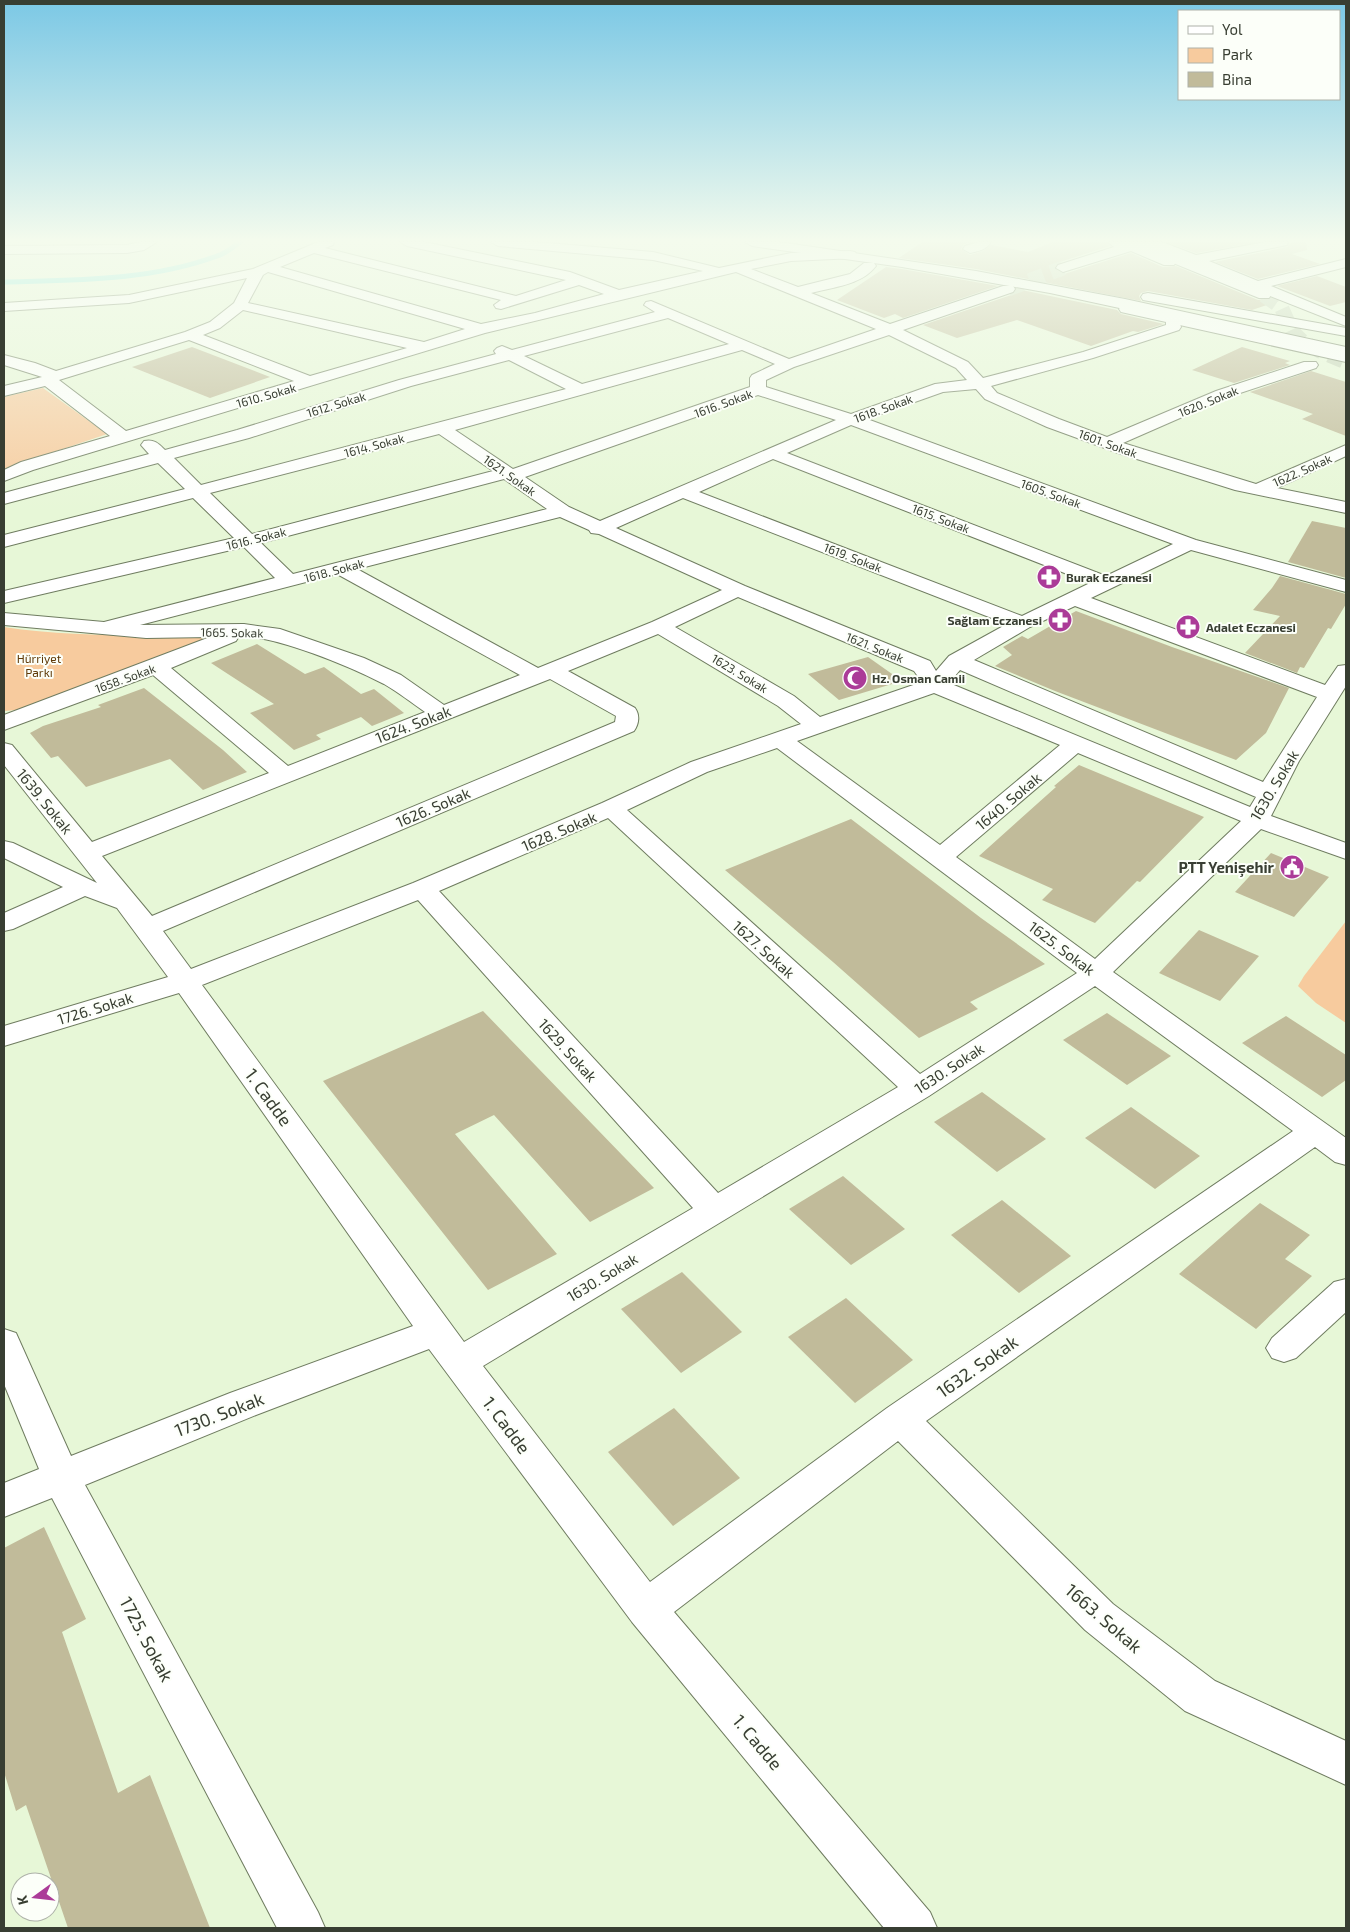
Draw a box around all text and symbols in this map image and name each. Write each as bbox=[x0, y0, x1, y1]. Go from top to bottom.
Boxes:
legend bbox=[1178, 10, 1340, 100]
text: Yol bbox=[1222, 20, 1243, 38]
text: Park bbox=[1222, 45, 1253, 63]
text: Bina bbox=[1222, 70, 1252, 88]
street label: 1610. Sokak bbox=[235, 380, 297, 410]
street label: 1620. Sokak bbox=[1176, 383, 1240, 419]
street label: 1616. Sokak bbox=[692, 386, 754, 420]
street label: 1612. Sokak bbox=[305, 388, 367, 420]
street label: 1618. Sokak bbox=[852, 391, 914, 425]
street label: 1601. Sokak bbox=[1077, 426, 1139, 460]
street label: 1614. Sokak bbox=[342, 430, 406, 460]
street label: 1622. Sokak bbox=[1270, 451, 1334, 489]
street label: 1621. Sokak bbox=[481, 452, 539, 498]
street label: 1605. Sokak bbox=[1019, 476, 1083, 510]
street label: 1615. Sokak bbox=[910, 501, 972, 535]
street label: 1616. Sokak bbox=[225, 524, 287, 552]
street label: 1619. Sokak bbox=[822, 540, 884, 574]
street label: 1618. Sokak bbox=[302, 555, 366, 585]
pharmacy icon: Burak Eczanesi bbox=[1036, 564, 1062, 590]
place label: Burak Eczanesi bbox=[1066, 570, 1152, 584]
pharmacy icon: Sağlam Eczanesi bbox=[1047, 607, 1073, 633]
place label: Sağlam Eczanesi bbox=[947, 613, 1042, 627]
pharmacy icon: Adalet Eczanesi bbox=[1175, 614, 1201, 640]
place label: Adalet Eczanesi bbox=[1206, 620, 1296, 634]
street label: 1665. Sokak bbox=[201, 624, 263, 640]
street label: 1621. Sokak bbox=[844, 629, 906, 665]
park label: Hürriyet Parkı bbox=[17, 651, 62, 679]
street label: 1623. Sokak bbox=[709, 651, 771, 695]
street label: 1658. Sokak bbox=[93, 661, 157, 695]
mosque icon: Hz. Osman Camii bbox=[842, 665, 868, 691]
place label: Hz. Osman Camii bbox=[872, 671, 965, 685]
street label: 1624. Sokak bbox=[373, 701, 454, 747]
street label: 1630. Sokak bbox=[1246, 746, 1302, 824]
street label: 1639. Sokak bbox=[13, 765, 77, 838]
street label: 1640. Sokak bbox=[972, 768, 1045, 834]
street label: 1626. Sokak bbox=[393, 783, 473, 831]
street label: 1628. Sokak bbox=[519, 807, 599, 855]
public building icon: PTT Yenişehir bbox=[1279, 854, 1305, 880]
place label: PTT Yenişehir bbox=[1178, 858, 1275, 878]
street label: 1627. Sokak bbox=[729, 916, 799, 982]
street label: 1625. Sokak bbox=[1025, 917, 1099, 979]
street label: 1726. Sokak bbox=[55, 988, 135, 1028]
street label: 1629. Sokak bbox=[535, 1015, 601, 1086]
street label: 1630. Sokak bbox=[911, 1039, 987, 1097]
street label: 1. Cadde bbox=[241, 1064, 297, 1130]
street label: 1630. Sokak bbox=[563, 1249, 641, 1305]
street label: 1632. Sokak bbox=[932, 1330, 1022, 1402]
street label: 1730. Sokak bbox=[171, 1387, 267, 1441]
street label: 1. Cadde bbox=[478, 1392, 536, 1458]
street label: 1663. Sokak bbox=[1061, 1579, 1147, 1657]
street label: 1725. Sokak bbox=[116, 1593, 178, 1685]
street label: 1. Cadde bbox=[728, 1710, 788, 1774]
north arrow bbox=[10, 1872, 60, 1922]
text: K bbox=[13, 1894, 31, 1907]

